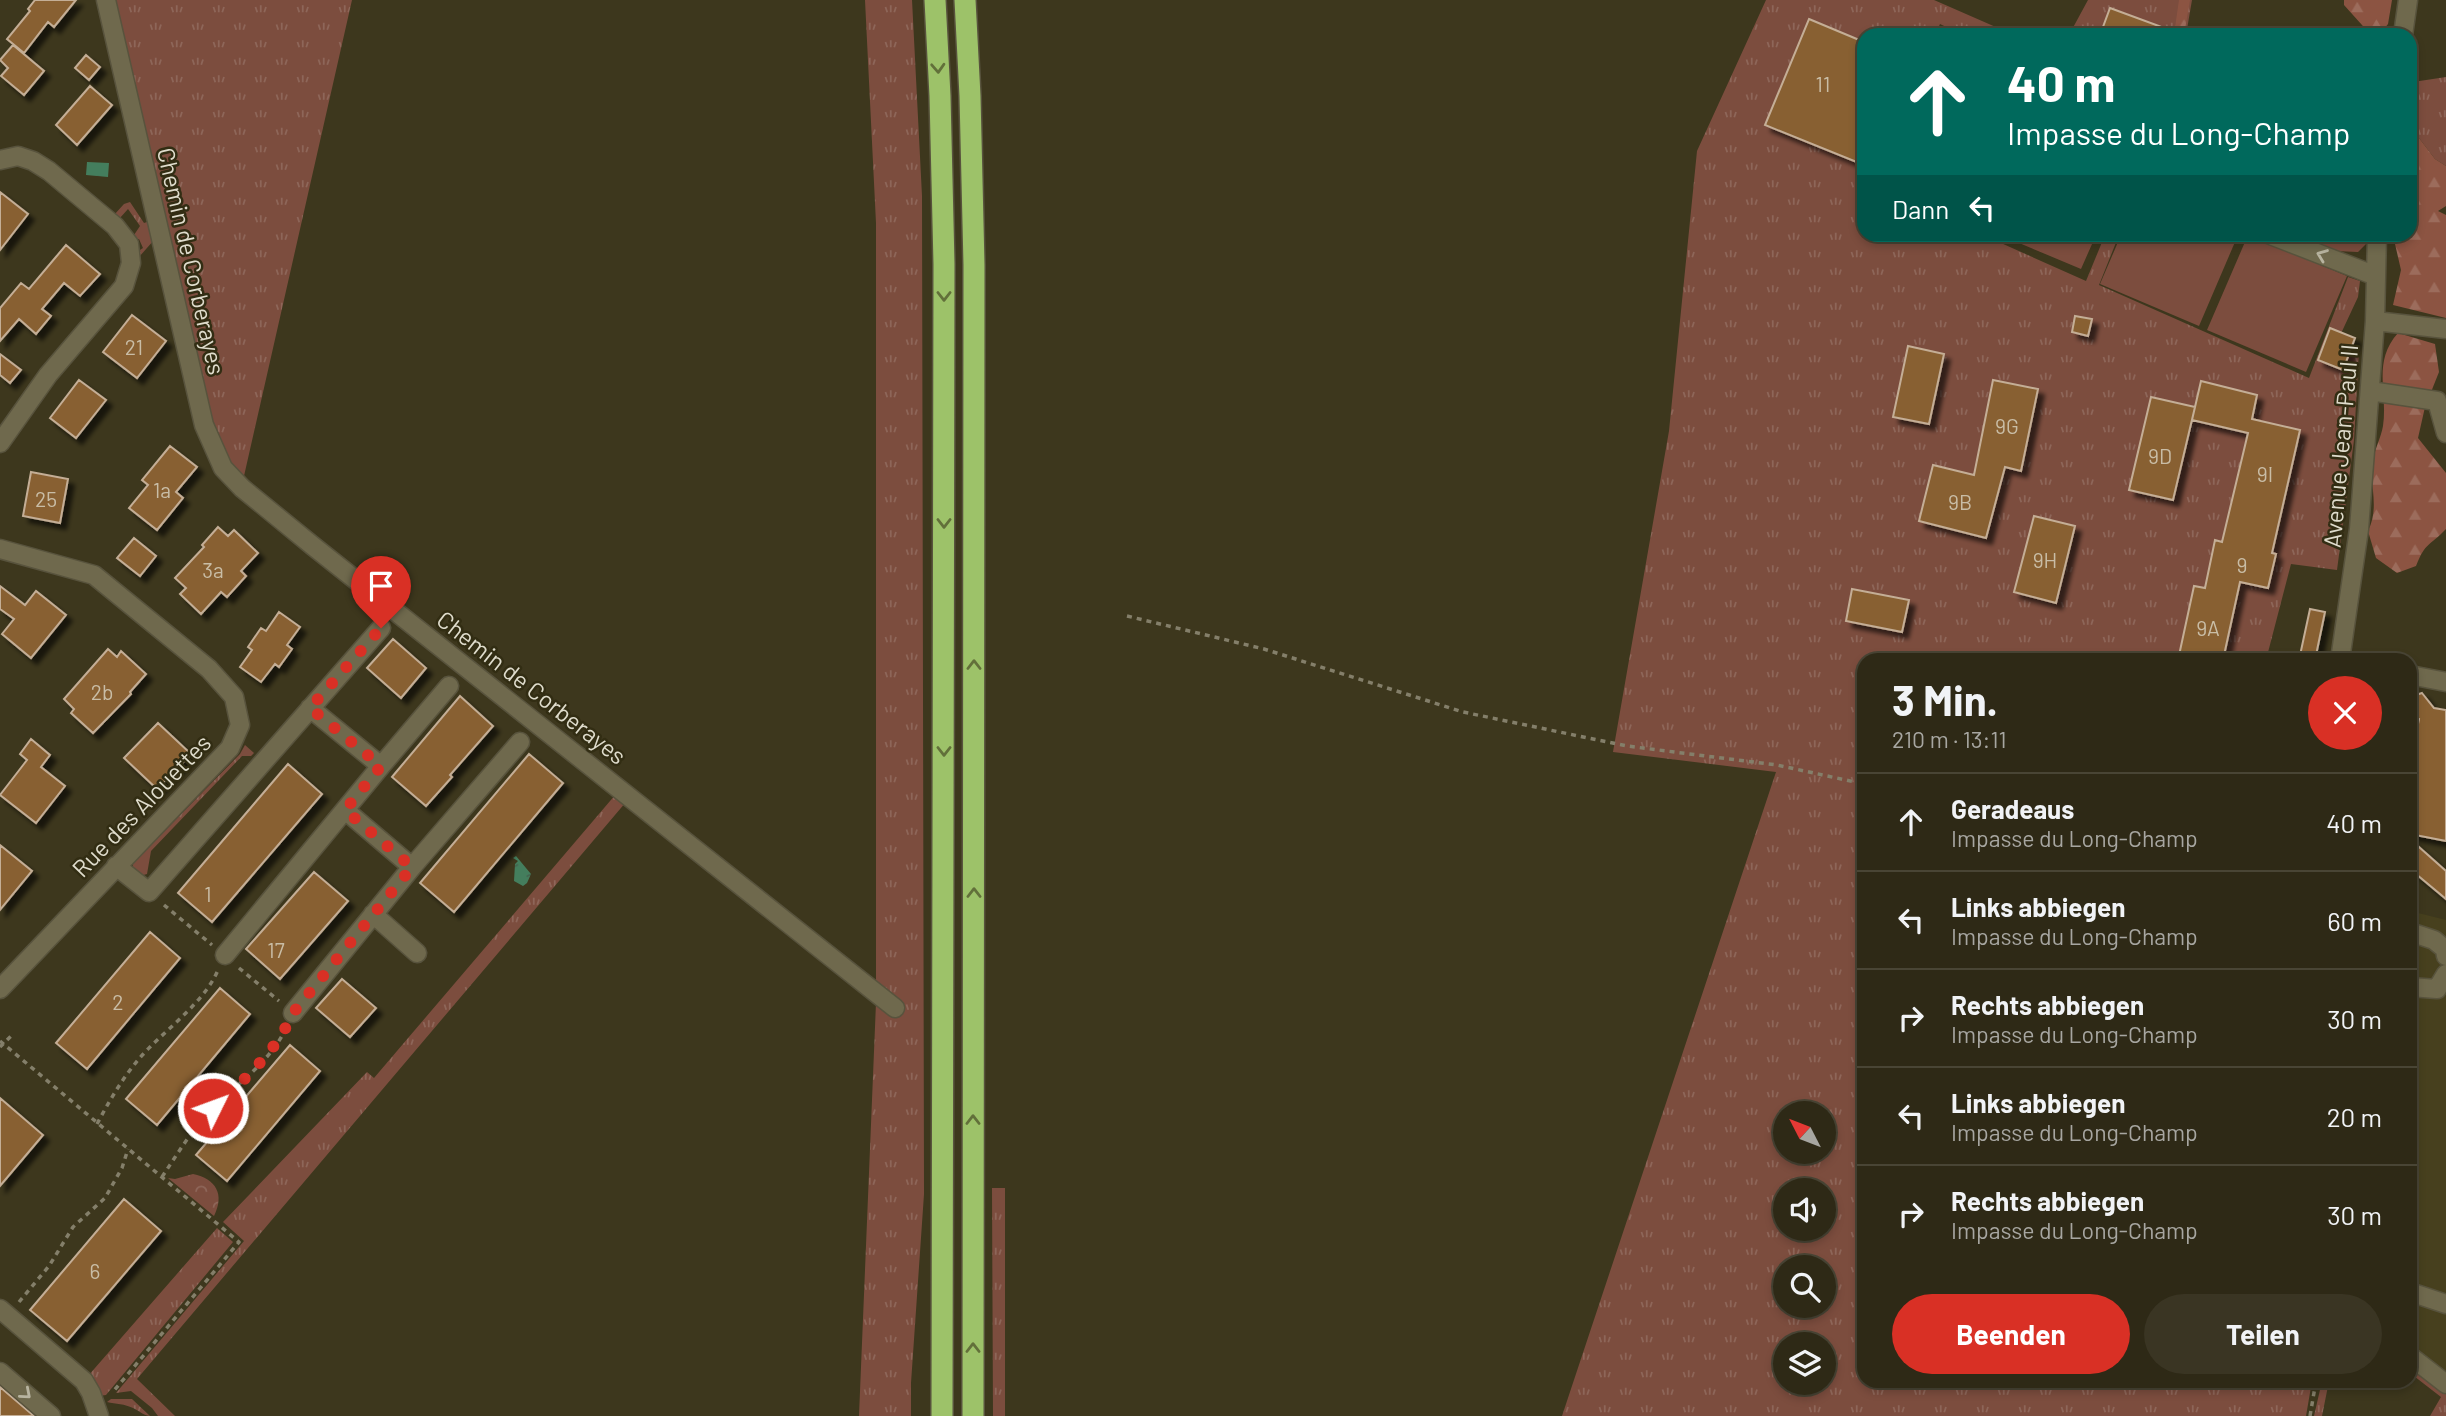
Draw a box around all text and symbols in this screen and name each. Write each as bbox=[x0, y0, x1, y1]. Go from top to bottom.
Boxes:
text: 40 m bbox=[2007, 53, 2115, 112]
icon: ahead bbox=[1892, 56, 1983, 147]
one-way arrow bbox=[931, 63, 946, 74]
house number: 11 bbox=[1816, 71, 1830, 96]
text: Impasse du Long-Champ bbox=[2007, 113, 2350, 151]
street label: Chemin de Corberayes bbox=[152, 145, 232, 377]
icon: left bbox=[1963, 189, 2001, 227]
text: Dann bbox=[1892, 193, 1949, 224]
one-way arrow bbox=[2317, 250, 2329, 264]
one-way arrow bbox=[936, 291, 952, 301]
house number: 21 bbox=[125, 334, 143, 359]
street label: Avenue Jean-Paul II bbox=[2317, 343, 2363, 549]
house number: 9G bbox=[1995, 413, 2019, 438]
house number: 9D bbox=[2148, 443, 2172, 468]
house number: 9I bbox=[2257, 461, 2273, 486]
house number: 1a bbox=[153, 477, 171, 502]
house number: 25 bbox=[35, 486, 57, 511]
house number: 9B bbox=[1948, 489, 1972, 514]
one-way arrow bbox=[936, 518, 952, 529]
house number: 9H bbox=[2033, 547, 2057, 572]
house number: 9 bbox=[2237, 552, 2247, 577]
pin bbox=[351, 556, 411, 628]
house number: 3a bbox=[202, 557, 224, 582]
icon: arrive bbox=[362, 567, 400, 605]
street label: Chemin de Corberayes bbox=[432, 604, 632, 770]
house number: 9A bbox=[2196, 615, 2220, 640]
one-way arrow bbox=[966, 660, 982, 670]
text: 3 Min. bbox=[1892, 674, 1998, 724]
button: close bbox=[2308, 676, 2382, 750]
house number: 2b bbox=[91, 679, 113, 704]
text: 210 m · 13:11 bbox=[1892, 725, 2007, 753]
street label: Rue des Alouettes bbox=[66, 728, 216, 882]
one-way arrow bbox=[936, 746, 952, 756]
text: Geradeaus bbox=[1951, 793, 2074, 824]
icon: ahead bbox=[1892, 803, 1930, 841]
text: 40 m bbox=[2326, 807, 2382, 838]
text: Impasse du Long-Champ bbox=[1951, 824, 2198, 852]
house number: 1 bbox=[204, 881, 212, 906]
one-way arrow bbox=[966, 887, 982, 898]
text: Links abbiegen bbox=[1951, 891, 2125, 922]
icon: left bbox=[1892, 901, 1930, 939]
text: 60 m bbox=[2327, 905, 2382, 936]
text: Impasse du Long-Champ bbox=[1951, 922, 2198, 950]
house number: 17 bbox=[267, 937, 285, 962]
house number: 2 bbox=[112, 989, 124, 1014]
text: Rechts abbiegen bbox=[1951, 989, 2144, 1020]
icon: right bbox=[1892, 999, 1930, 1037]
text: 30 m bbox=[2327, 1003, 2382, 1034]
text: Impasse du Long-Champ bbox=[1951, 1020, 2198, 1048]
position arrow bbox=[176, 1071, 250, 1145]
text: Links abbiegen bbox=[1951, 1087, 2125, 1118]
icon: left bbox=[1892, 1097, 1930, 1135]
north arrow bbox=[1773, 1101, 1836, 1164]
map controls bbox=[1773, 1101, 1836, 1395]
text: 20 m bbox=[2327, 1101, 2382, 1132]
one-way arrow bbox=[965, 1115, 981, 1125]
text: Impasse du Long-Champ bbox=[1951, 1118, 2198, 1146]
button: sound bbox=[1773, 1178, 1836, 1241]
text: Rechts abbiegen bbox=[1951, 1185, 2144, 1216]
icon: right bbox=[1892, 1195, 1930, 1233]
text: 30 m bbox=[2327, 1199, 2382, 1230]
text: Impasse du Long-Champ bbox=[1951, 1216, 2198, 1244]
button: search bbox=[1773, 1255, 1836, 1318]
house number: 6 bbox=[90, 1258, 100, 1283]
button: Beenden bbox=[1892, 1294, 2130, 1374]
button: Teilen bbox=[2144, 1294, 2382, 1374]
button: layers bbox=[1773, 1332, 1836, 1395]
one-way arrow bbox=[965, 1342, 981, 1353]
one-way arrow bbox=[17, 1386, 30, 1398]

